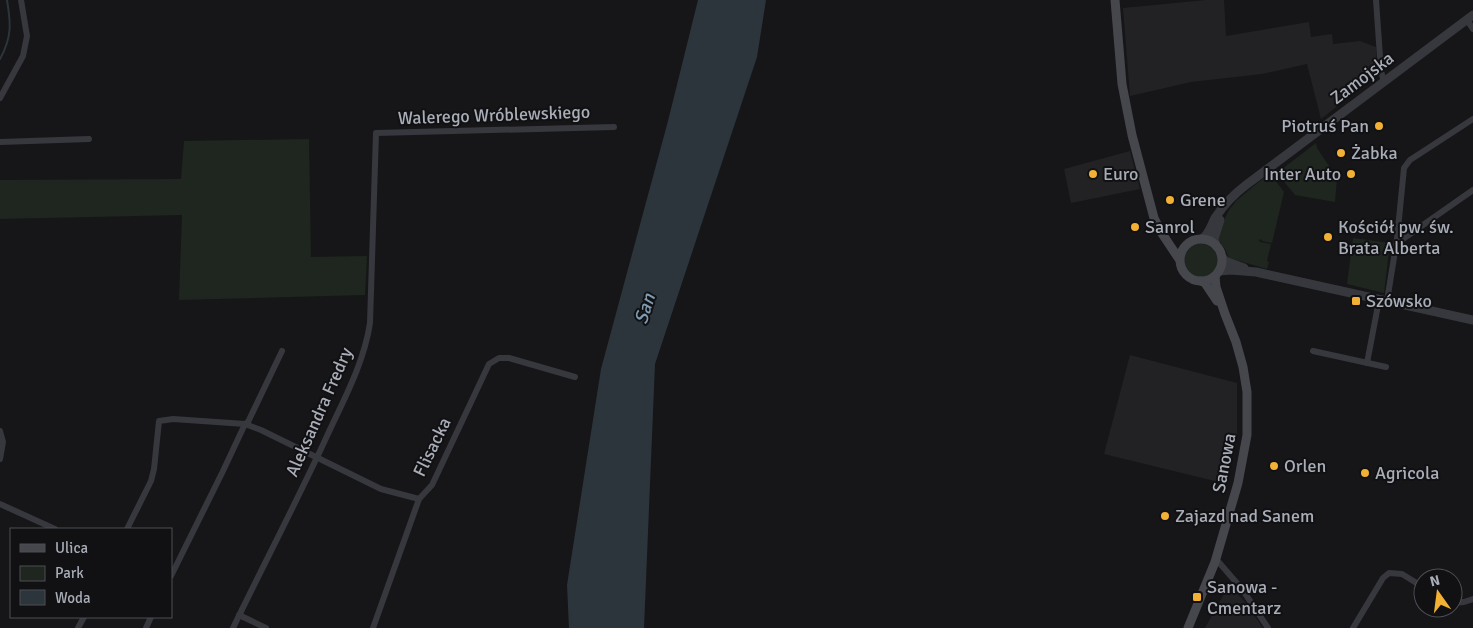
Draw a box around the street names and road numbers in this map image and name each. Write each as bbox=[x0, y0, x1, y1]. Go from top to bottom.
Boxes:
street label: Zamojska bbox=[1326, 47, 1398, 109]
street label: Walerego Wróblewskiego bbox=[397, 101, 591, 129]
street label: Aleksandra Fredry bbox=[281, 343, 358, 480]
street label: Flisacka bbox=[408, 414, 456, 480]
street label: Sanowa bbox=[1207, 431, 1241, 495]

